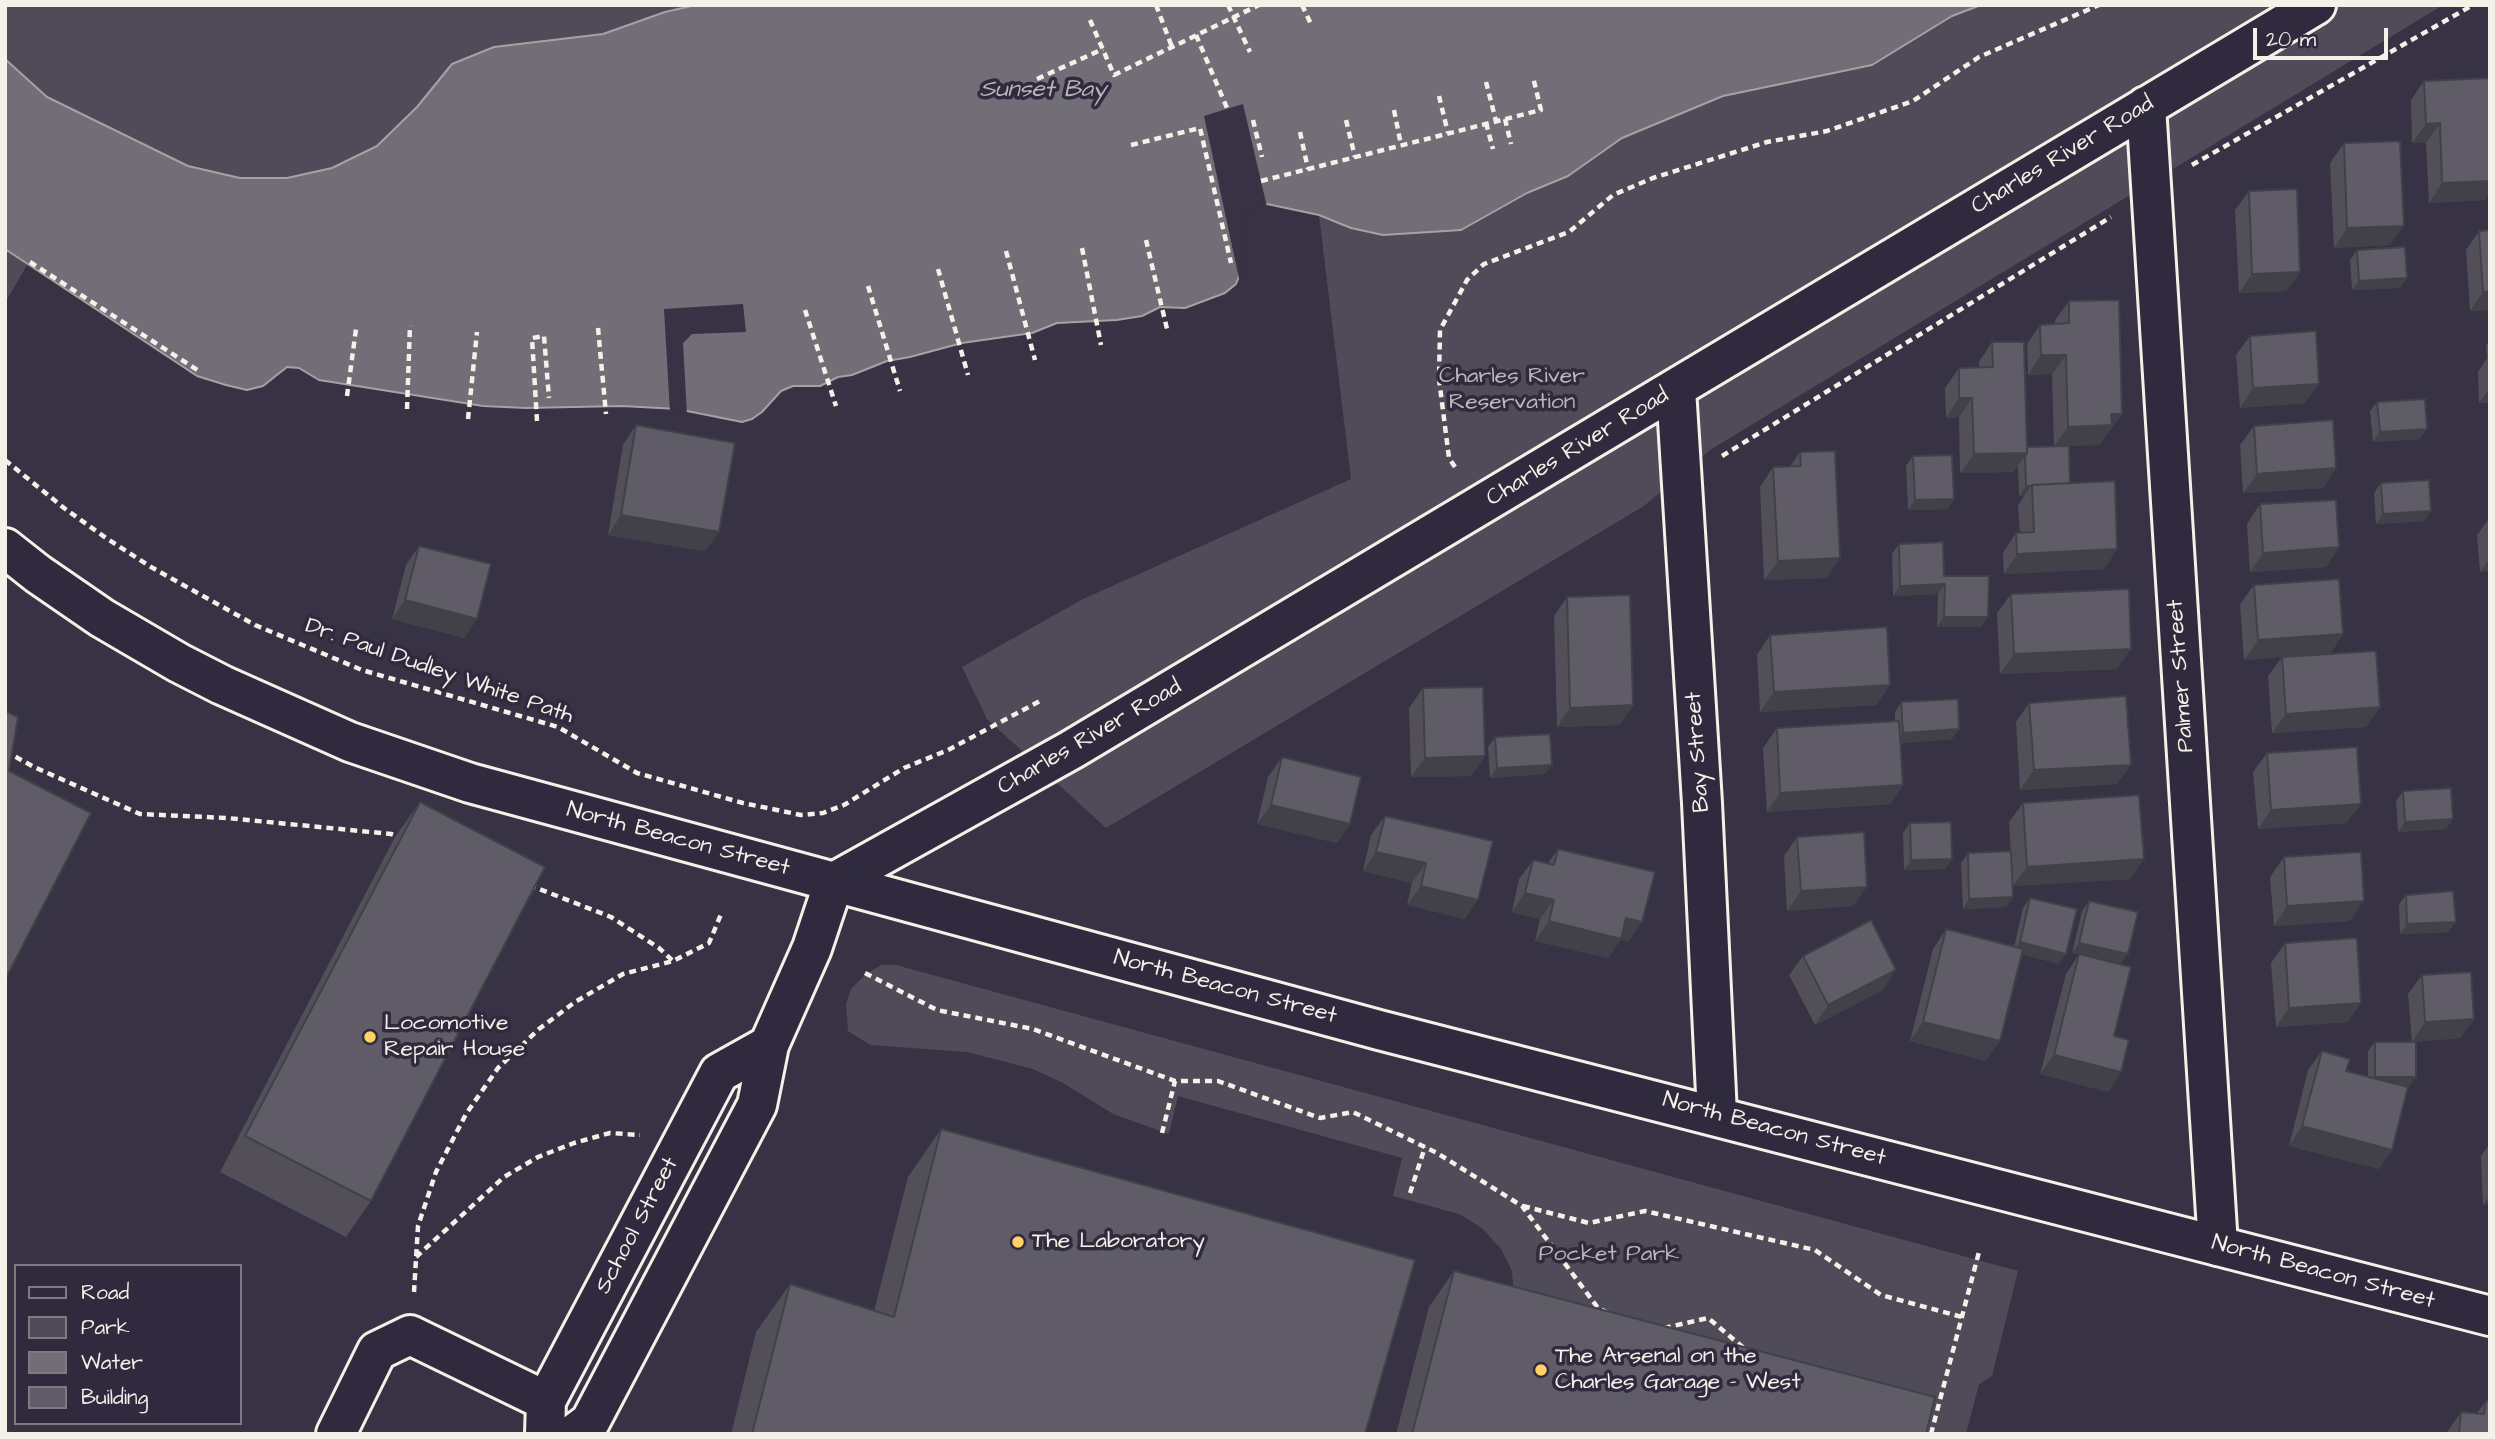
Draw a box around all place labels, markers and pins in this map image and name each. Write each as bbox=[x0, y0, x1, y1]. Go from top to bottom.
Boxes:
place label: Locomotive Repair House bbox=[384, 1010, 525, 1064]
marker: Locomotive Repair House bbox=[362, 1029, 378, 1045]
place label: The Laboratory bbox=[1032, 1228, 1205, 1256]
marker: The Laboratory bbox=[1010, 1234, 1026, 1250]
place label: The Arsenal on the Charles Garage - West bbox=[1555, 1343, 1801, 1397]
marker: The Arsenal on the Charles Garage - West bbox=[1533, 1362, 1549, 1378]

